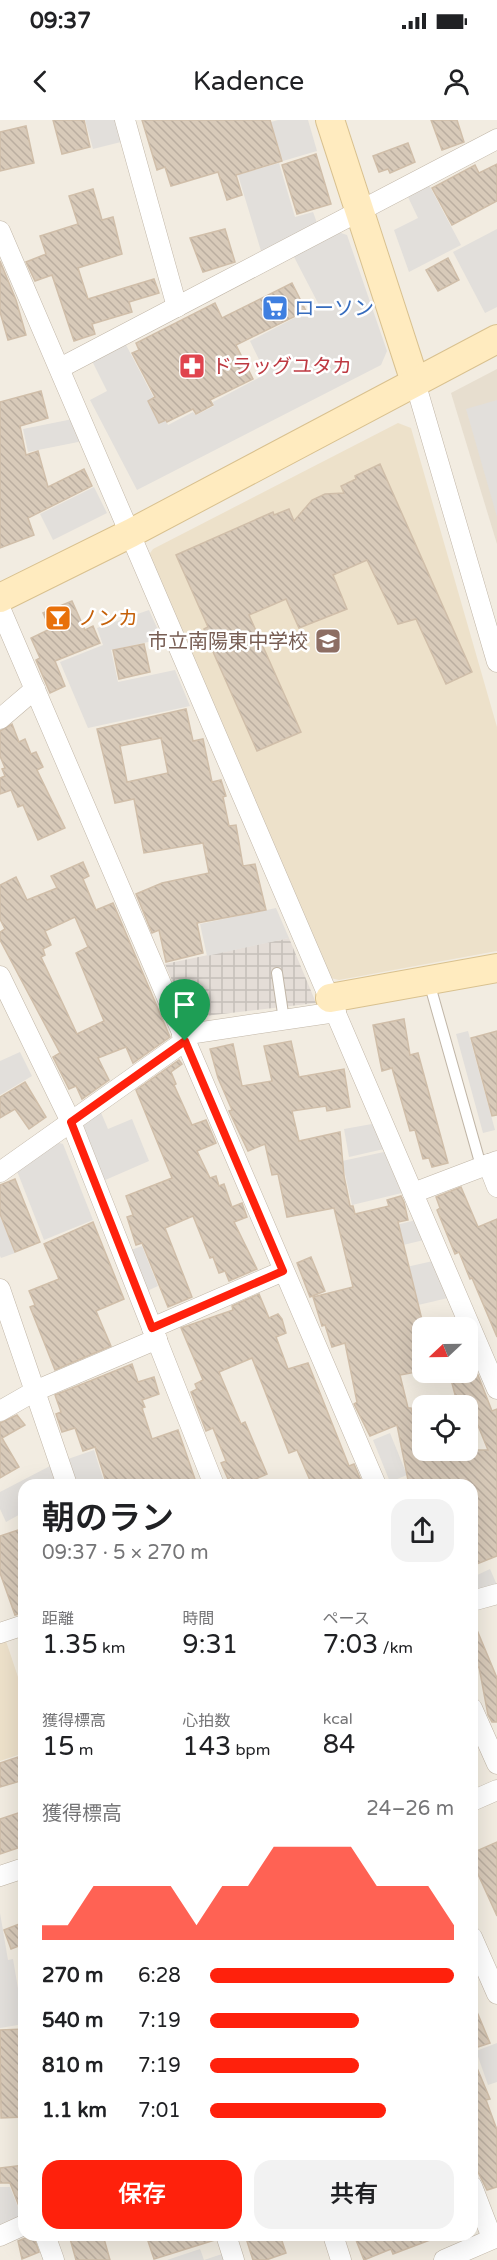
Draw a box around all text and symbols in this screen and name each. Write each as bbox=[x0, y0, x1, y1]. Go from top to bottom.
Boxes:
text: 09:37 bbox=[30, 8, 91, 34]
icon: back bbox=[24, 65, 57, 98]
text: Kadence bbox=[193, 65, 304, 98]
icon: person bbox=[440, 65, 473, 98]
supermarket icon: ローソン bbox=[260, 293, 290, 323]
place label: ローソン bbox=[294, 297, 374, 321]
pharmacy icon: ドラッグユタカ bbox=[177, 351, 207, 381]
place label: ドラッグユタカ bbox=[212, 355, 352, 379]
bar icon: ノンカ bbox=[43, 603, 73, 633]
place label: ノンカ bbox=[78, 607, 138, 631]
school or university icon: 市立南陽東中学校 bbox=[313, 626, 343, 656]
place label: 市立南陽東中学校 bbox=[148, 630, 308, 654]
pin bbox=[159, 979, 210, 1041]
icon: arrive bbox=[168, 988, 201, 1021]
north arrow bbox=[412, 1317, 478, 1383]
map controls bbox=[412, 1317, 478, 1461]
button: locate bbox=[412, 1395, 478, 1461]
text: 朝のラン bbox=[42, 1499, 174, 1538]
button: share bbox=[391, 1499, 454, 1562]
text: 09:37 · 5 × 270 m bbox=[42, 1541, 209, 1565]
text: 距離 bbox=[42, 1609, 74, 1629]
text: 時間 bbox=[182, 1609, 214, 1629]
text: ペース bbox=[323, 1609, 370, 1629]
text: 1.35 bbox=[42, 1629, 98, 1660]
text: 9:31 bbox=[182, 1629, 238, 1660]
text: 7:03 bbox=[323, 1629, 378, 1660]
text: km bbox=[98, 1638, 125, 1658]
text: /km bbox=[378, 1638, 413, 1658]
text: kcal bbox=[323, 1709, 353, 1729]
text: 獲得標高 bbox=[42, 1711, 106, 1731]
text: 心拍数 bbox=[182, 1711, 230, 1731]
text: 84 bbox=[323, 1729, 355, 1760]
text: 15 bbox=[42, 1731, 75, 1762]
text: 143 bbox=[182, 1731, 231, 1762]
text: m bbox=[75, 1740, 94, 1760]
text: bpm bbox=[231, 1740, 270, 1760]
text: 24–26 m bbox=[366, 1797, 454, 1821]
text: 獲得標高 bbox=[42, 1802, 122, 1826]
text: 270 m bbox=[42, 1964, 103, 1988]
text: 6:28 bbox=[138, 1964, 181, 1988]
text: 540 m bbox=[42, 2009, 103, 2033]
text: 7:19 bbox=[138, 2009, 181, 2033]
text: 810 m bbox=[42, 2054, 103, 2078]
text: 7:19 bbox=[138, 2054, 181, 2078]
text: 1.1 km bbox=[42, 2099, 107, 2123]
text: 7:01 bbox=[138, 2099, 181, 2123]
button: 保存 bbox=[42, 2160, 242, 2229]
button: 共有 bbox=[254, 2160, 454, 2229]

